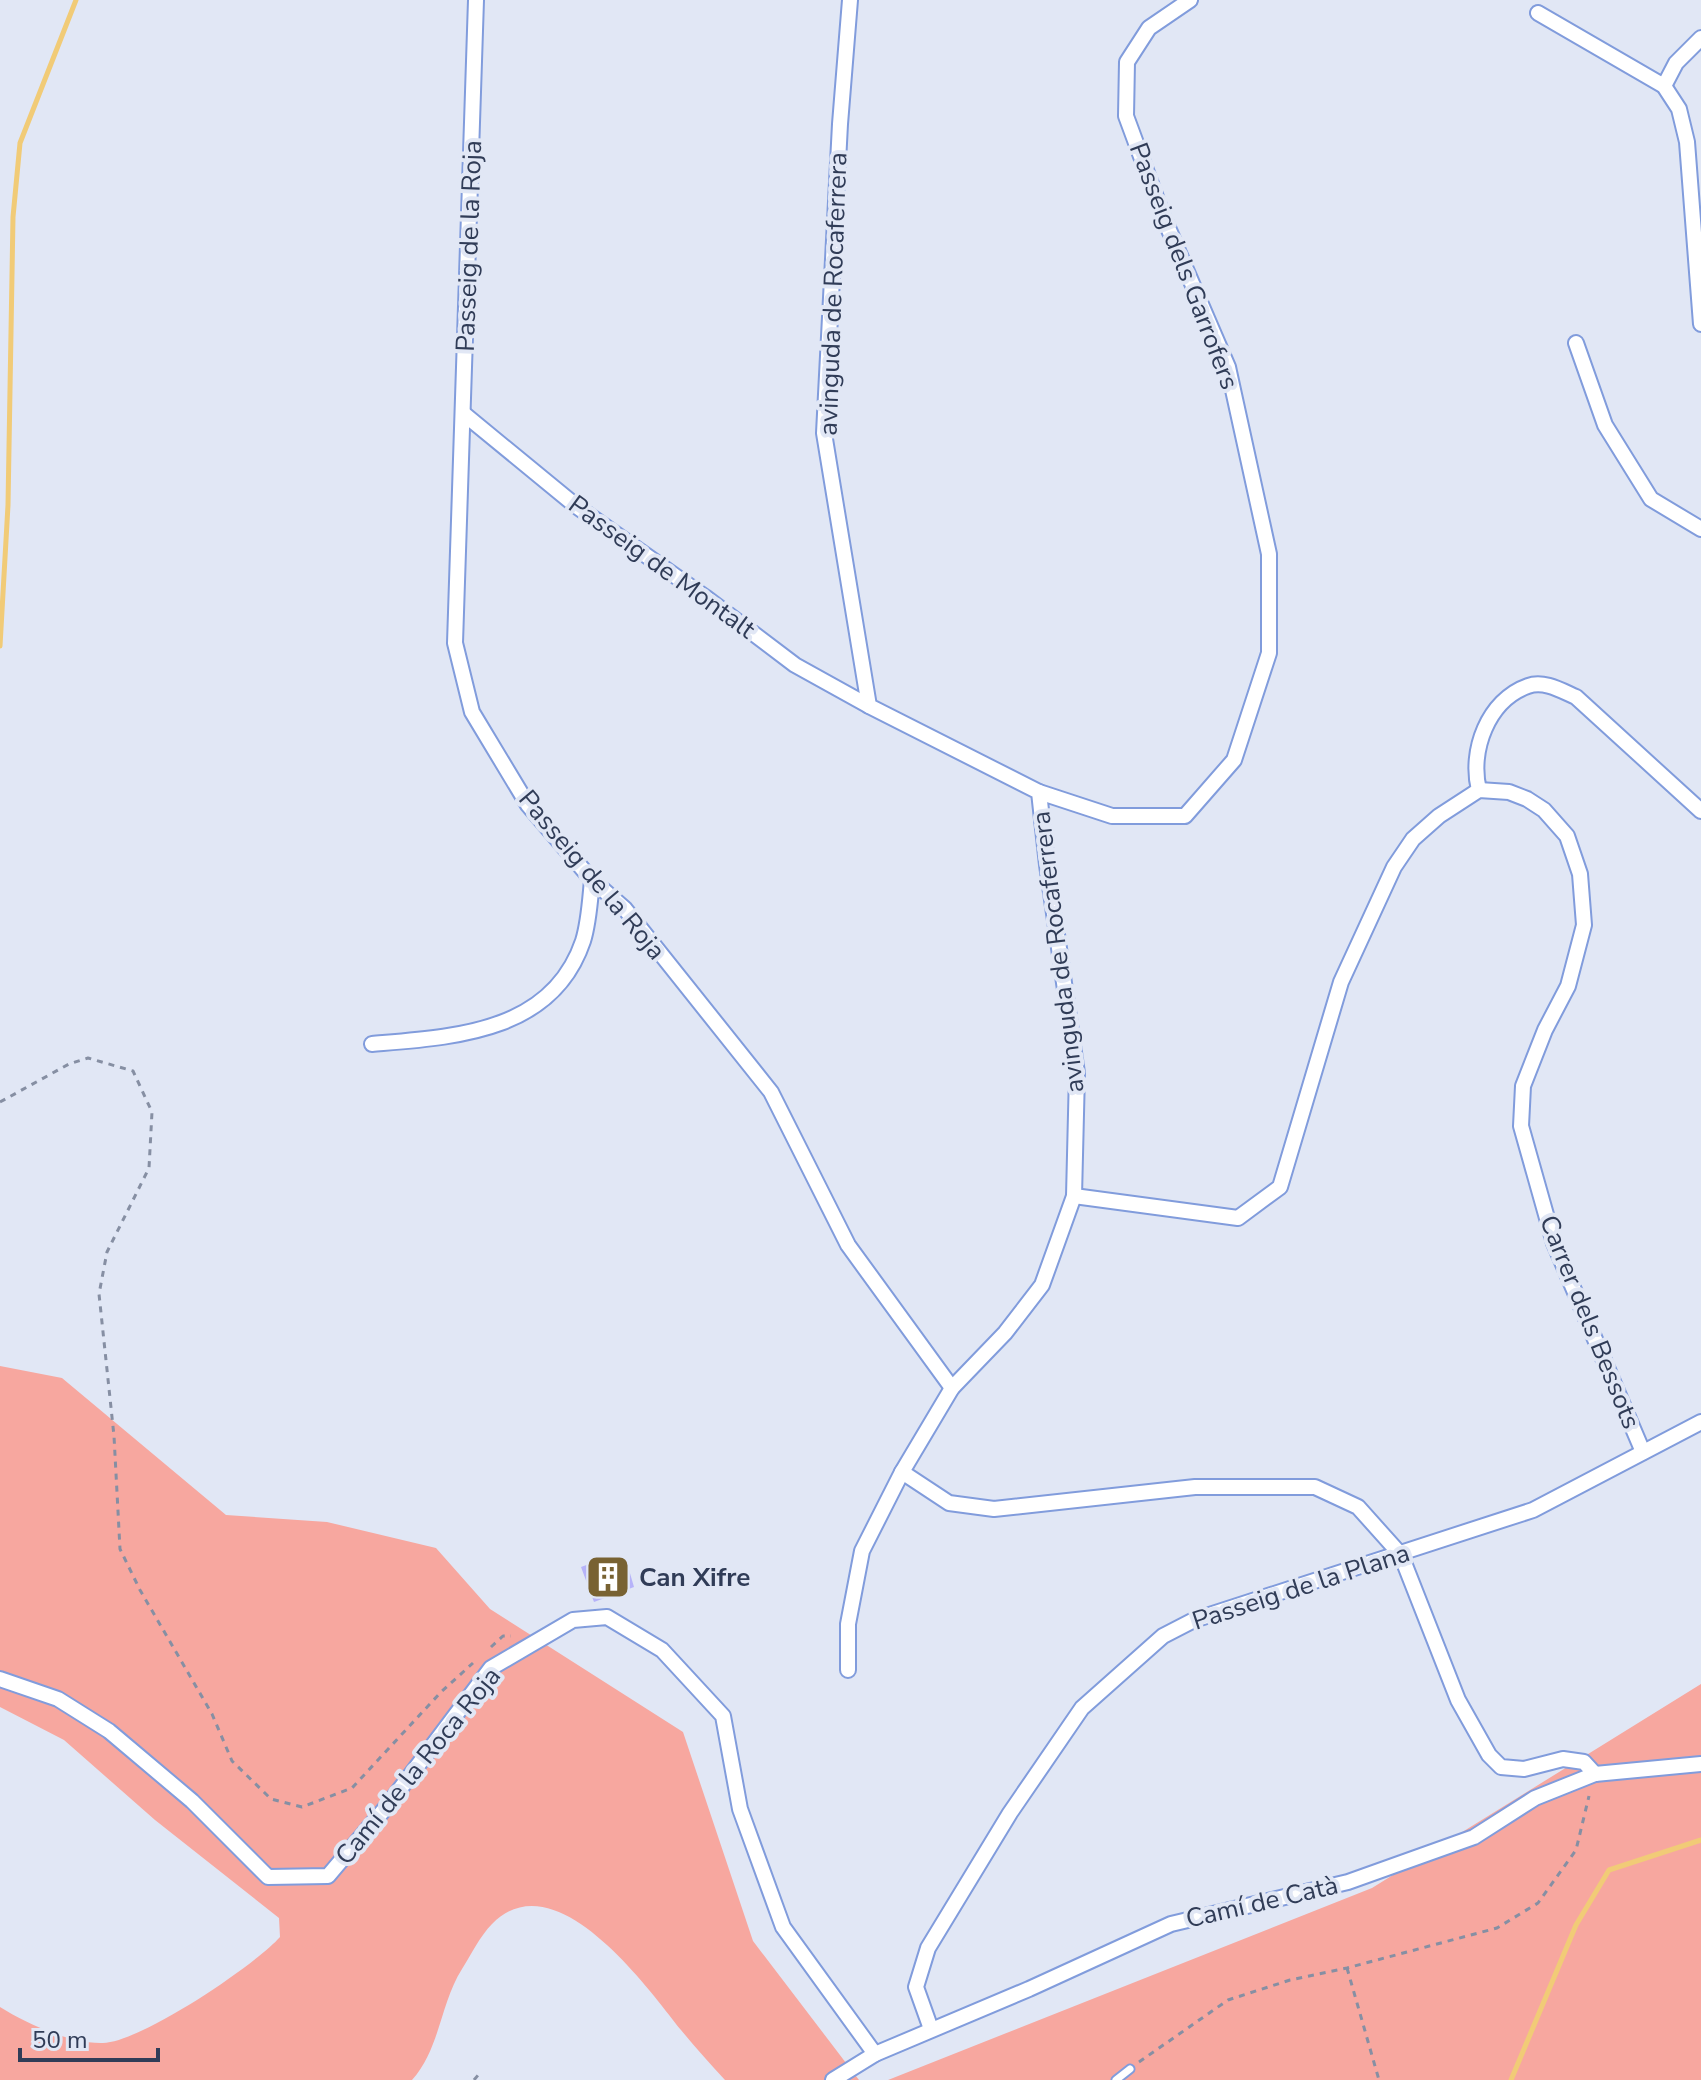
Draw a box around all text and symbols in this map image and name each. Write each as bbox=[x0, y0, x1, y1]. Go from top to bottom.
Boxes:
street label: Passeig dels Garrofers bbox=[1121, 138, 1247, 394]
street label: Passeig de la Roja bbox=[448, 140, 490, 352]
street label: avinguda de Rocaferrera bbox=[811, 152, 855, 436]
street label: Passeig de Montalt bbox=[562, 487, 763, 647]
street label: Passeig de la Roja bbox=[511, 783, 673, 967]
street label: avinguda de Rocaferrera bbox=[1023, 809, 1093, 1095]
street label: Carrer dels Bessots bbox=[1531, 1210, 1649, 1434]
street label: Passeig de la Plana bbox=[1188, 1535, 1414, 1639]
building icon: Can Xifre bbox=[584, 1553, 632, 1601]
place label: Can Xifre bbox=[639, 1560, 750, 1595]
street label: Camí de la Roca Roja bbox=[327, 1660, 509, 1872]
street label: Camí de Catà bbox=[1182, 1867, 1342, 1937]
scale bar bbox=[20, 2012, 158, 2062]
text: 50 m bbox=[32, 2024, 88, 2056]

